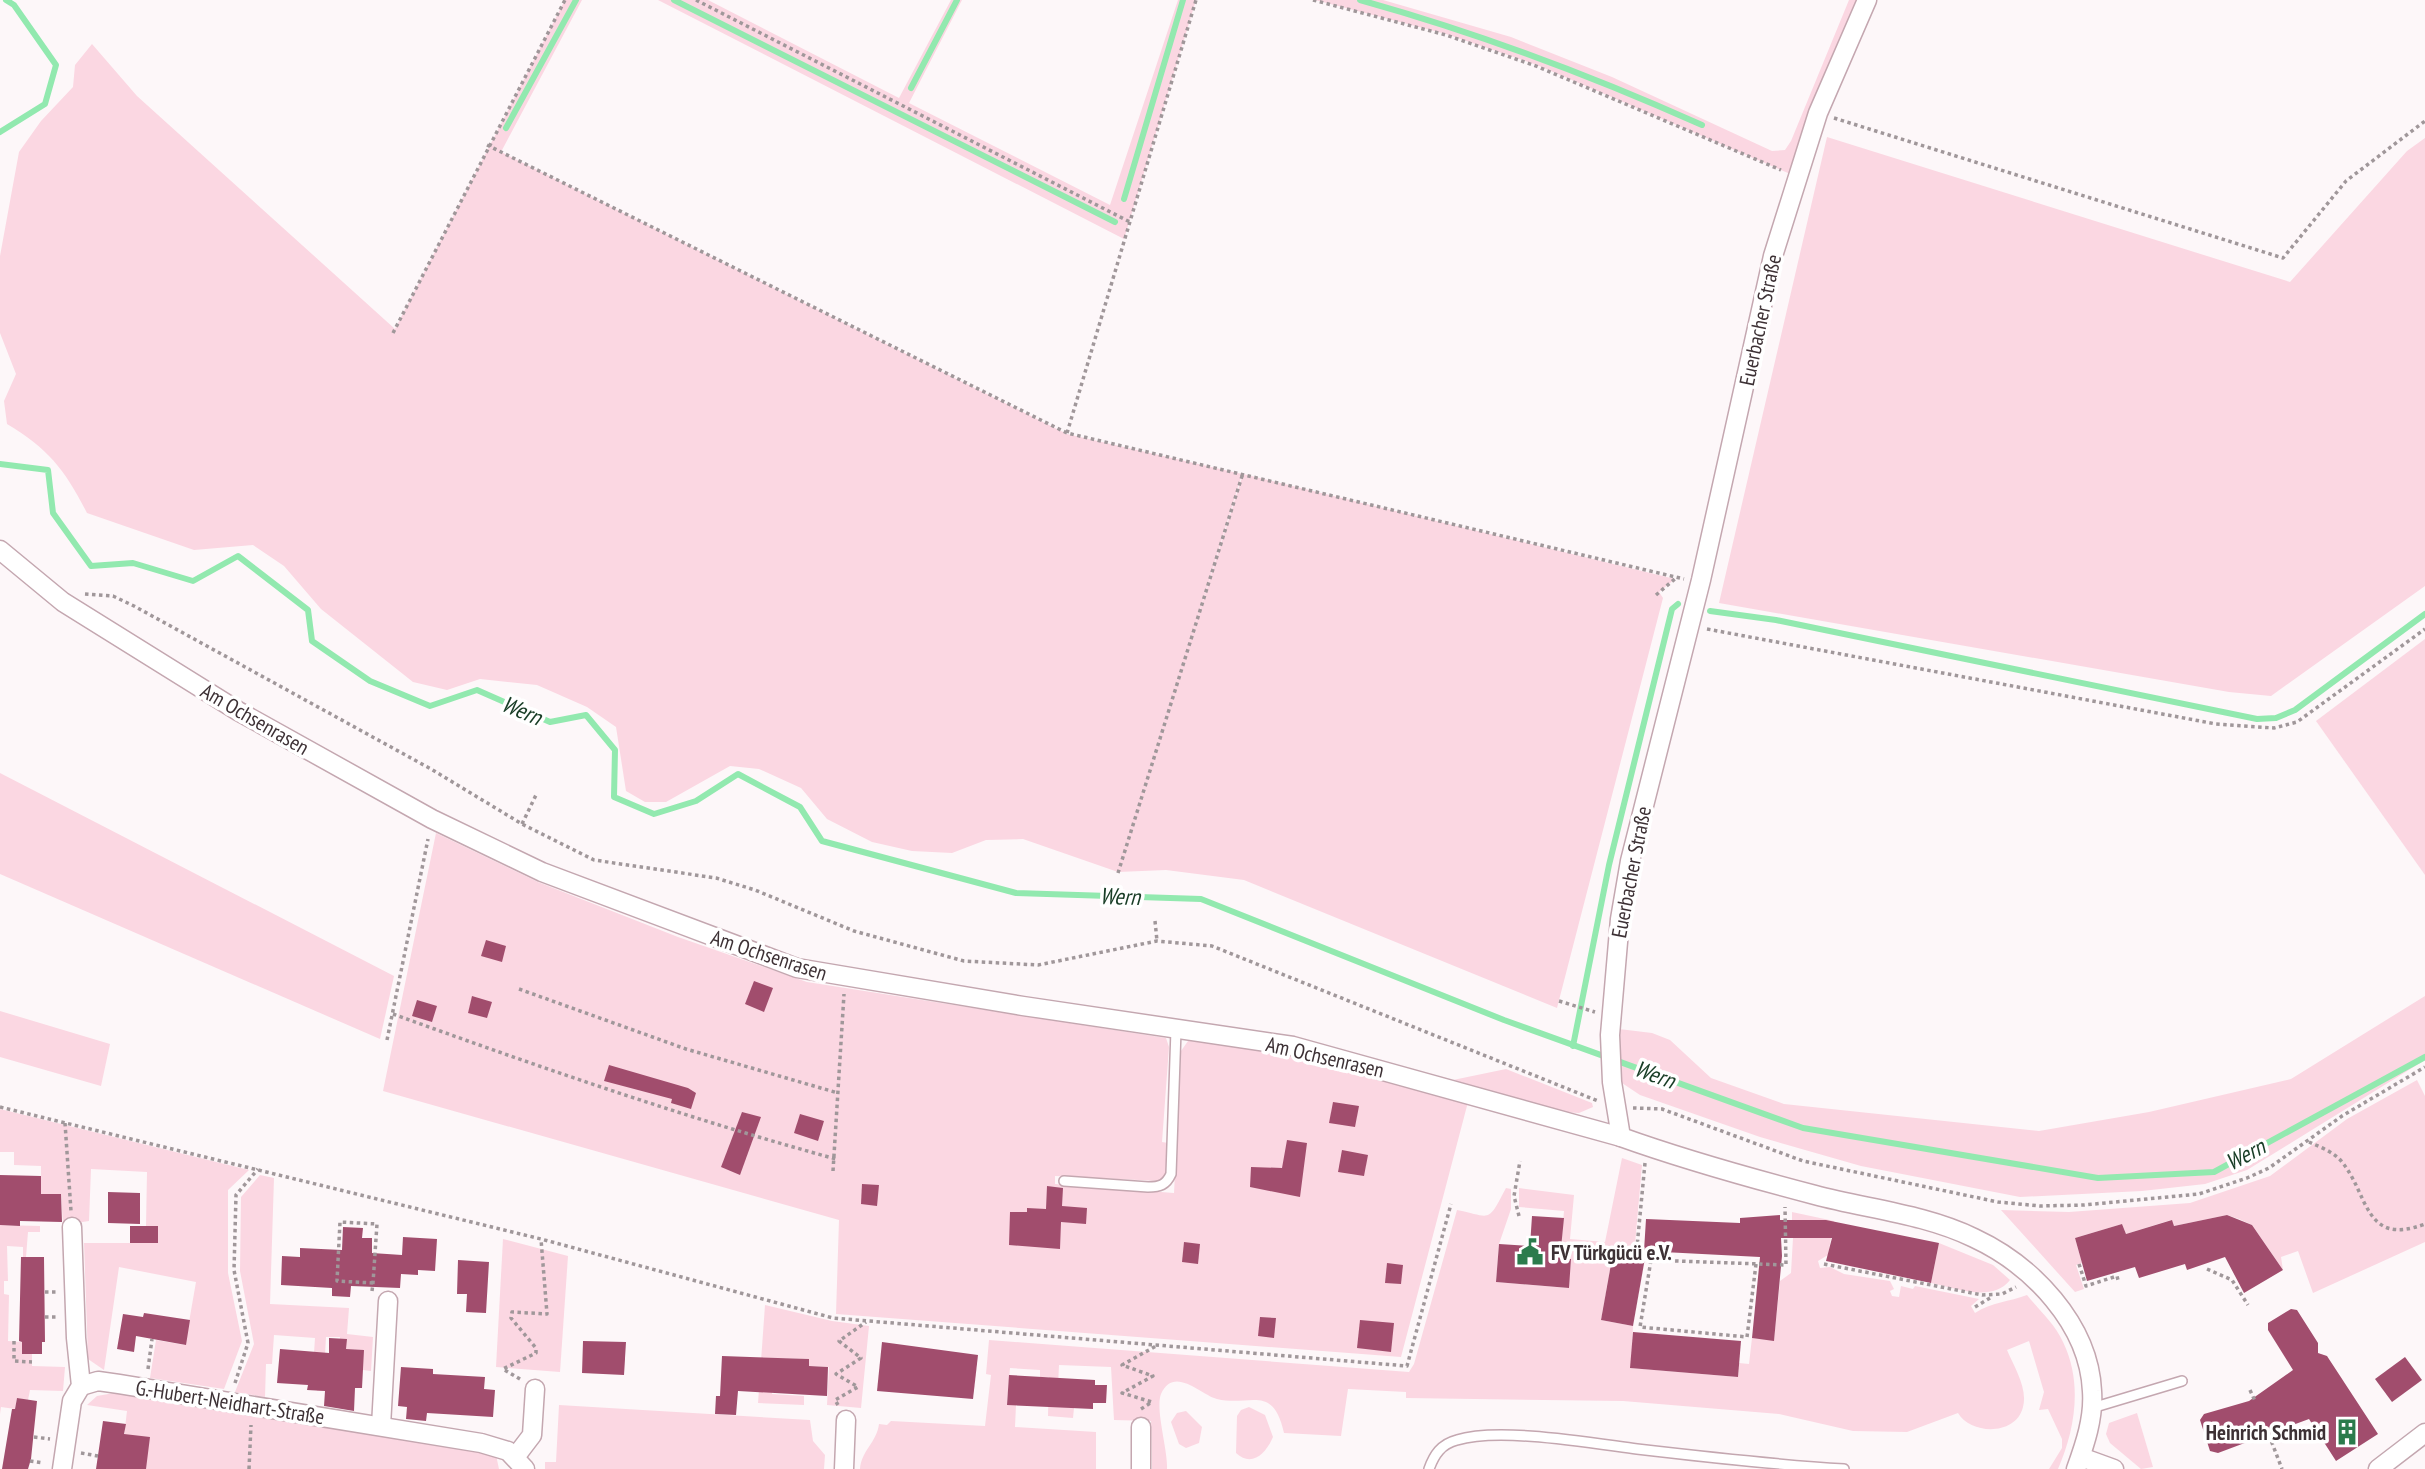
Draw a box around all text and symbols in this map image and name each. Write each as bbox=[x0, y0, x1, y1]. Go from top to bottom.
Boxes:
street label: Euerbacher Straße bbox=[1733, 252, 1787, 388]
street label: Am Ochsenrasen bbox=[196, 677, 314, 761]
water label: Wern bbox=[498, 689, 548, 732]
street label: Euerbacher Straße bbox=[1605, 804, 1657, 940]
water label: Wern bbox=[1099, 881, 1143, 911]
street label: Am Ochsenrasen bbox=[708, 924, 830, 986]
street label: Am Ochsenrasen bbox=[1263, 1030, 1387, 1084]
water label: Wern bbox=[1631, 1053, 1681, 1095]
water label: Wern bbox=[2220, 1131, 2271, 1176]
public building icon: FV Türkgücü e.V. bbox=[1515, 1237, 1545, 1267]
place label: FV Türkgücü e.V. bbox=[1551, 1239, 1672, 1266]
street label: G.-Hubert-Neidhart-Straße bbox=[134, 1374, 326, 1430]
building icon: Heinrich Schmid bbox=[2332, 1417, 2362, 1447]
place label: Heinrich Schmid bbox=[2206, 1419, 2326, 1446]

